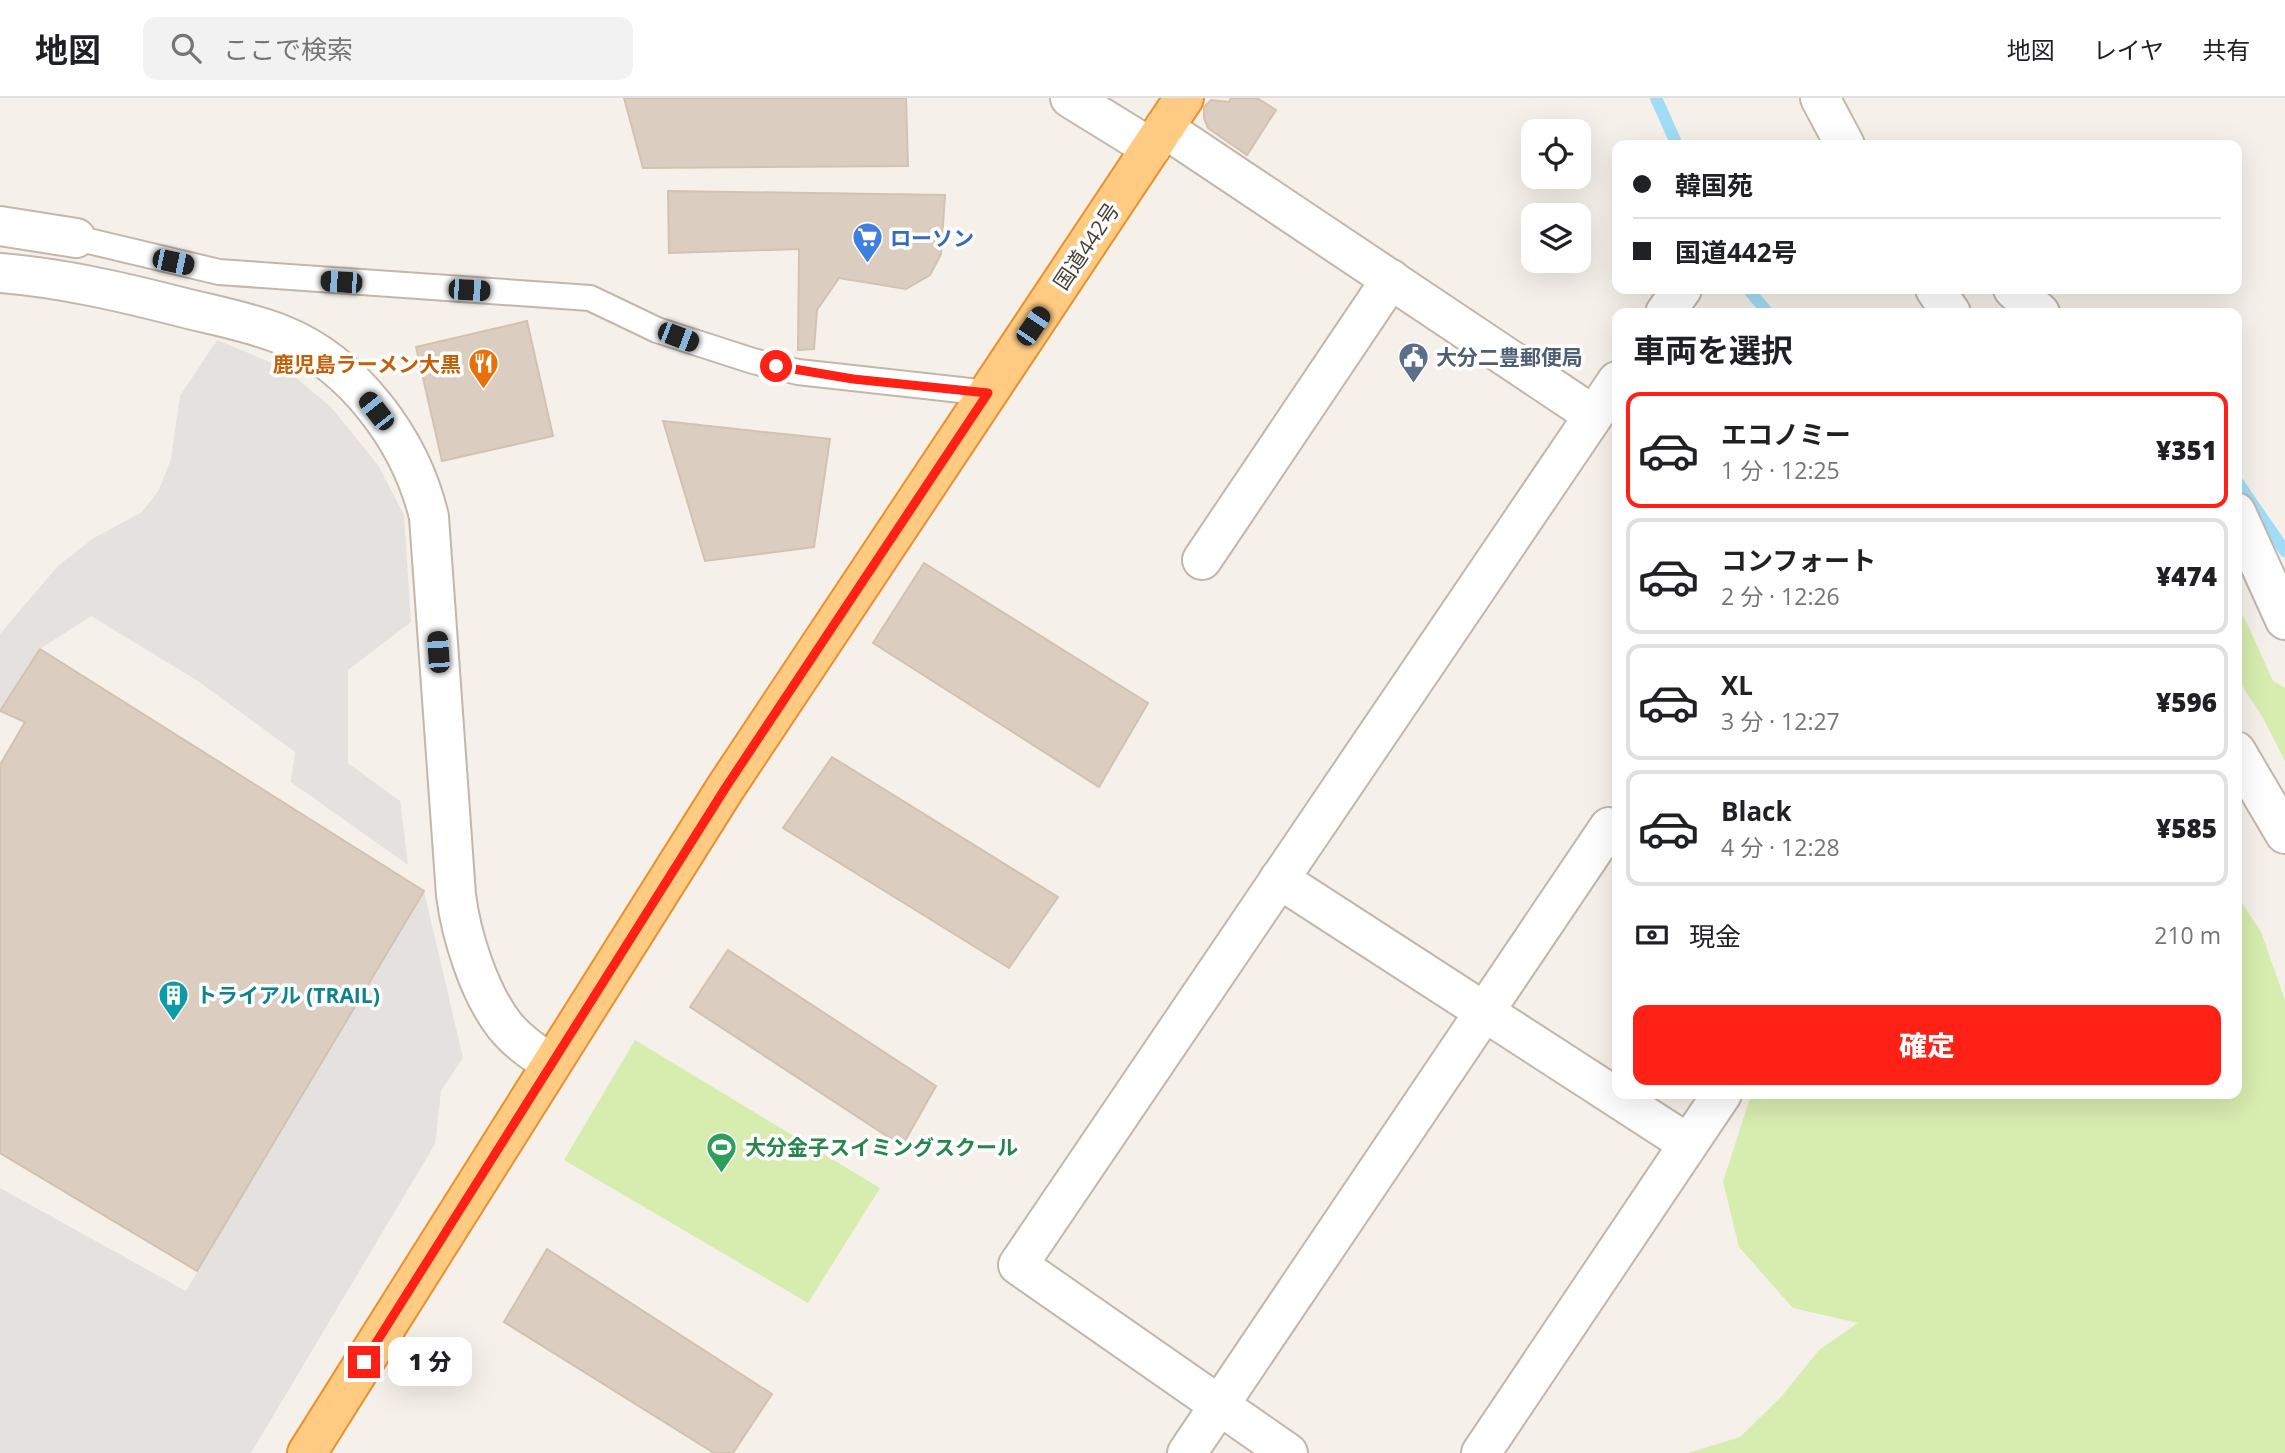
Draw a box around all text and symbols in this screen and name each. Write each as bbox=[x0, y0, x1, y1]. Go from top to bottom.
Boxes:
search box bbox=[143, 17, 633, 80]
text: 地図 bbox=[35, 27, 101, 72]
icon: search bbox=[167, 29, 205, 67]
text: ここで検索 bbox=[223, 31, 353, 67]
text: 地図 bbox=[2007, 33, 2055, 66]
text: レイヤ bbox=[2093, 33, 2164, 66]
text: 共有 bbox=[2202, 33, 2250, 66]
map controls bbox=[1521, 119, 1591, 273]
button: locate bbox=[1521, 119, 1591, 189]
text: 韓国苑 bbox=[1675, 167, 1753, 203]
street label: 国道442号 bbox=[1047, 197, 1125, 295]
button: layers bbox=[1521, 203, 1591, 273]
supermarket icon: ローソン bbox=[850, 221, 884, 265]
place label: ローソン bbox=[890, 224, 974, 252]
text: 国道442号 bbox=[1675, 234, 1798, 270]
car bbox=[151, 247, 196, 277]
car bbox=[320, 270, 363, 294]
car bbox=[448, 278, 491, 302]
car bbox=[1013, 303, 1054, 349]
car bbox=[655, 320, 702, 354]
text: 車両を選択 bbox=[1633, 328, 1793, 371]
public building icon: 大分二豊郵便局 bbox=[1396, 340, 1430, 384]
place label: 大分二豊郵便局 bbox=[1436, 343, 1583, 371]
restaurant icon: 鹿児島ラーメン大黒 bbox=[467, 347, 501, 391]
place label: 鹿児島ラーメン大黒 bbox=[273, 350, 461, 378]
route start bbox=[760, 350, 792, 382]
car bbox=[355, 388, 398, 434]
text: エコノミー bbox=[1721, 416, 1851, 452]
icon: car bbox=[1637, 419, 1700, 482]
text: ¥351 bbox=[2156, 432, 2217, 468]
text: 1 分 · 12:25 bbox=[1721, 454, 1840, 486]
text: コンフォート bbox=[1721, 542, 1876, 578]
icon: car bbox=[1637, 545, 1700, 608]
text: ¥474 bbox=[2156, 558, 2217, 594]
text: 2 分 · 12:26 bbox=[1721, 580, 1840, 612]
car bbox=[427, 630, 450, 674]
text: XL bbox=[1721, 667, 1753, 703]
icon: car bbox=[1637, 671, 1700, 734]
text: ¥596 bbox=[2156, 684, 2217, 720]
text: 3 分 · 12:27 bbox=[1721, 705, 1840, 737]
text: Black bbox=[1721, 793, 1792, 829]
icon: car bbox=[1637, 797, 1700, 860]
text: ¥585 bbox=[2156, 810, 2217, 846]
text: 4 分 · 12:28 bbox=[1721, 831, 1840, 863]
icon: cash bbox=[1633, 916, 1671, 954]
text: 現金 bbox=[1689, 918, 1741, 954]
text: 210 m bbox=[2154, 919, 2221, 951]
building icon: トライアル (TRAIL) bbox=[156, 978, 190, 1022]
place label: トライアル (TRAIL) bbox=[196, 981, 380, 1009]
button: 確定 bbox=[1633, 1005, 2221, 1085]
sports icon: 大分金子スイミングスクール bbox=[705, 1130, 739, 1174]
place label: 大分金子スイミングスクール bbox=[745, 1133, 1018, 1161]
callout: 1 分 bbox=[388, 1338, 472, 1386]
text: 1 分 bbox=[409, 1345, 451, 1377]
route end bbox=[348, 1346, 380, 1378]

